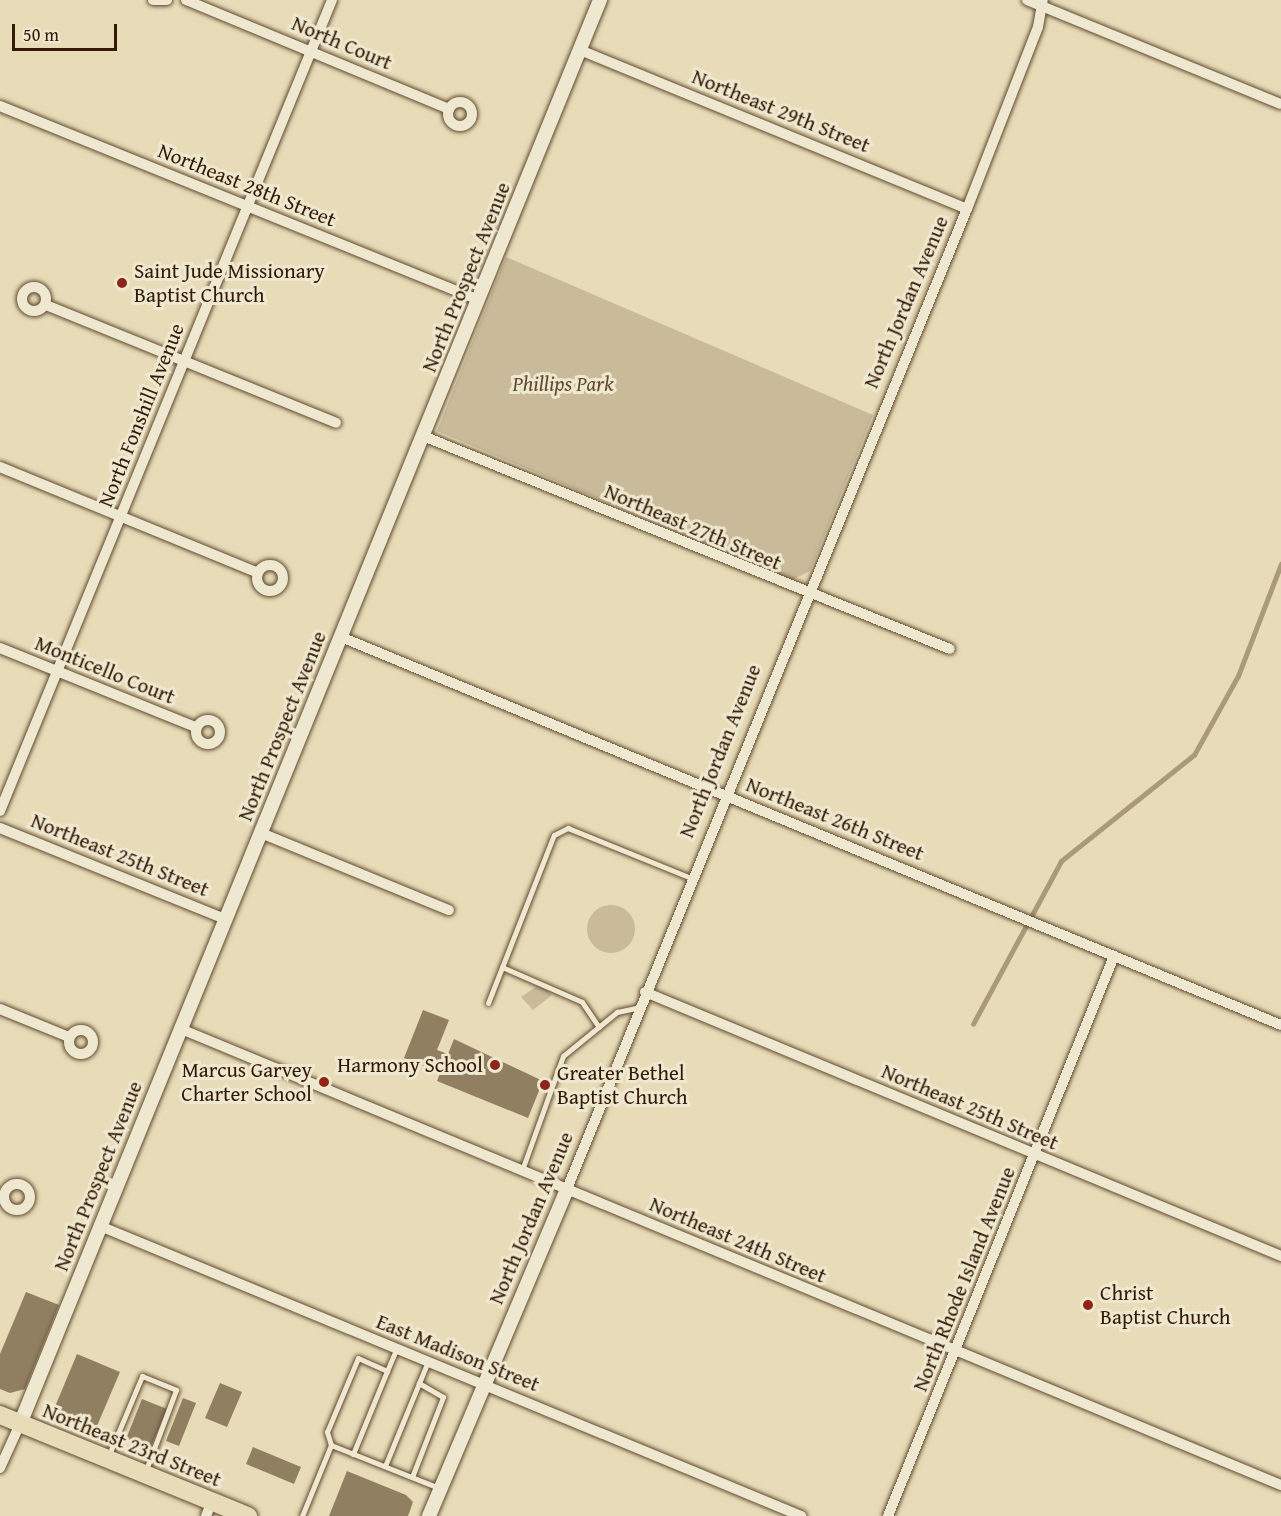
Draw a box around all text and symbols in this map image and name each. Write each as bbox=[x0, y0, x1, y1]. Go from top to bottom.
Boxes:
street label: North Court bbox=[288, 11, 396, 75]
scale bar bbox=[15, 12, 120, 50]
text: 50 m bbox=[23, 21, 59, 48]
street label: Northeast 29th Street bbox=[688, 64, 874, 158]
street label: Northeast 28th Street bbox=[154, 138, 340, 232]
street label: North Prospect Avenue bbox=[416, 178, 516, 376]
street label: North Jordan Avenue bbox=[858, 212, 954, 392]
place label: Saint Jude Missionary Baptist Church bbox=[134, 258, 325, 308]
marker: Saint Jude Missionary Baptist Church bbox=[115, 276, 129, 290]
street label: North Fonshill Avenue bbox=[93, 319, 189, 511]
park label: Phillips Park bbox=[512, 371, 614, 397]
street label: Northeast 27th Street bbox=[601, 478, 785, 576]
street label: North Prospect Avenue bbox=[232, 627, 332, 825]
street label: Monticello Court bbox=[31, 630, 179, 710]
street label: North Jordan Avenue bbox=[674, 661, 766, 841]
street label: Northeast 26th Street bbox=[742, 772, 928, 866]
street label: Northeast 25th Street bbox=[27, 808, 213, 902]
place label: Harmony School bbox=[337, 1052, 483, 1078]
place label: Marcus Garvey Charter School bbox=[181, 1057, 312, 1107]
marker: Harmony School bbox=[488, 1058, 502, 1072]
street label: Northeast 25th Street bbox=[878, 1058, 1062, 1156]
place label: Greater Bethel Baptist Church bbox=[557, 1060, 688, 1110]
marker: Marcus Garvey Charter School bbox=[317, 1075, 331, 1089]
street label: North Prospect Avenue bbox=[48, 1077, 148, 1275]
marker: Greater Bethel Baptist Church bbox=[538, 1078, 552, 1092]
street label: North Jordan Avenue bbox=[483, 1128, 579, 1308]
street label: North Rhode Island Avenue bbox=[907, 1163, 1021, 1395]
street label: Northeast 24th Street bbox=[646, 1191, 830, 1289]
place label: Christ Baptist Church bbox=[1100, 1280, 1231, 1330]
marker: Christ Baptist Church bbox=[1081, 1298, 1095, 1312]
street label: East Madison Street bbox=[373, 1309, 543, 1397]
street label: Northeast 23rd Street bbox=[39, 1398, 225, 1492]

